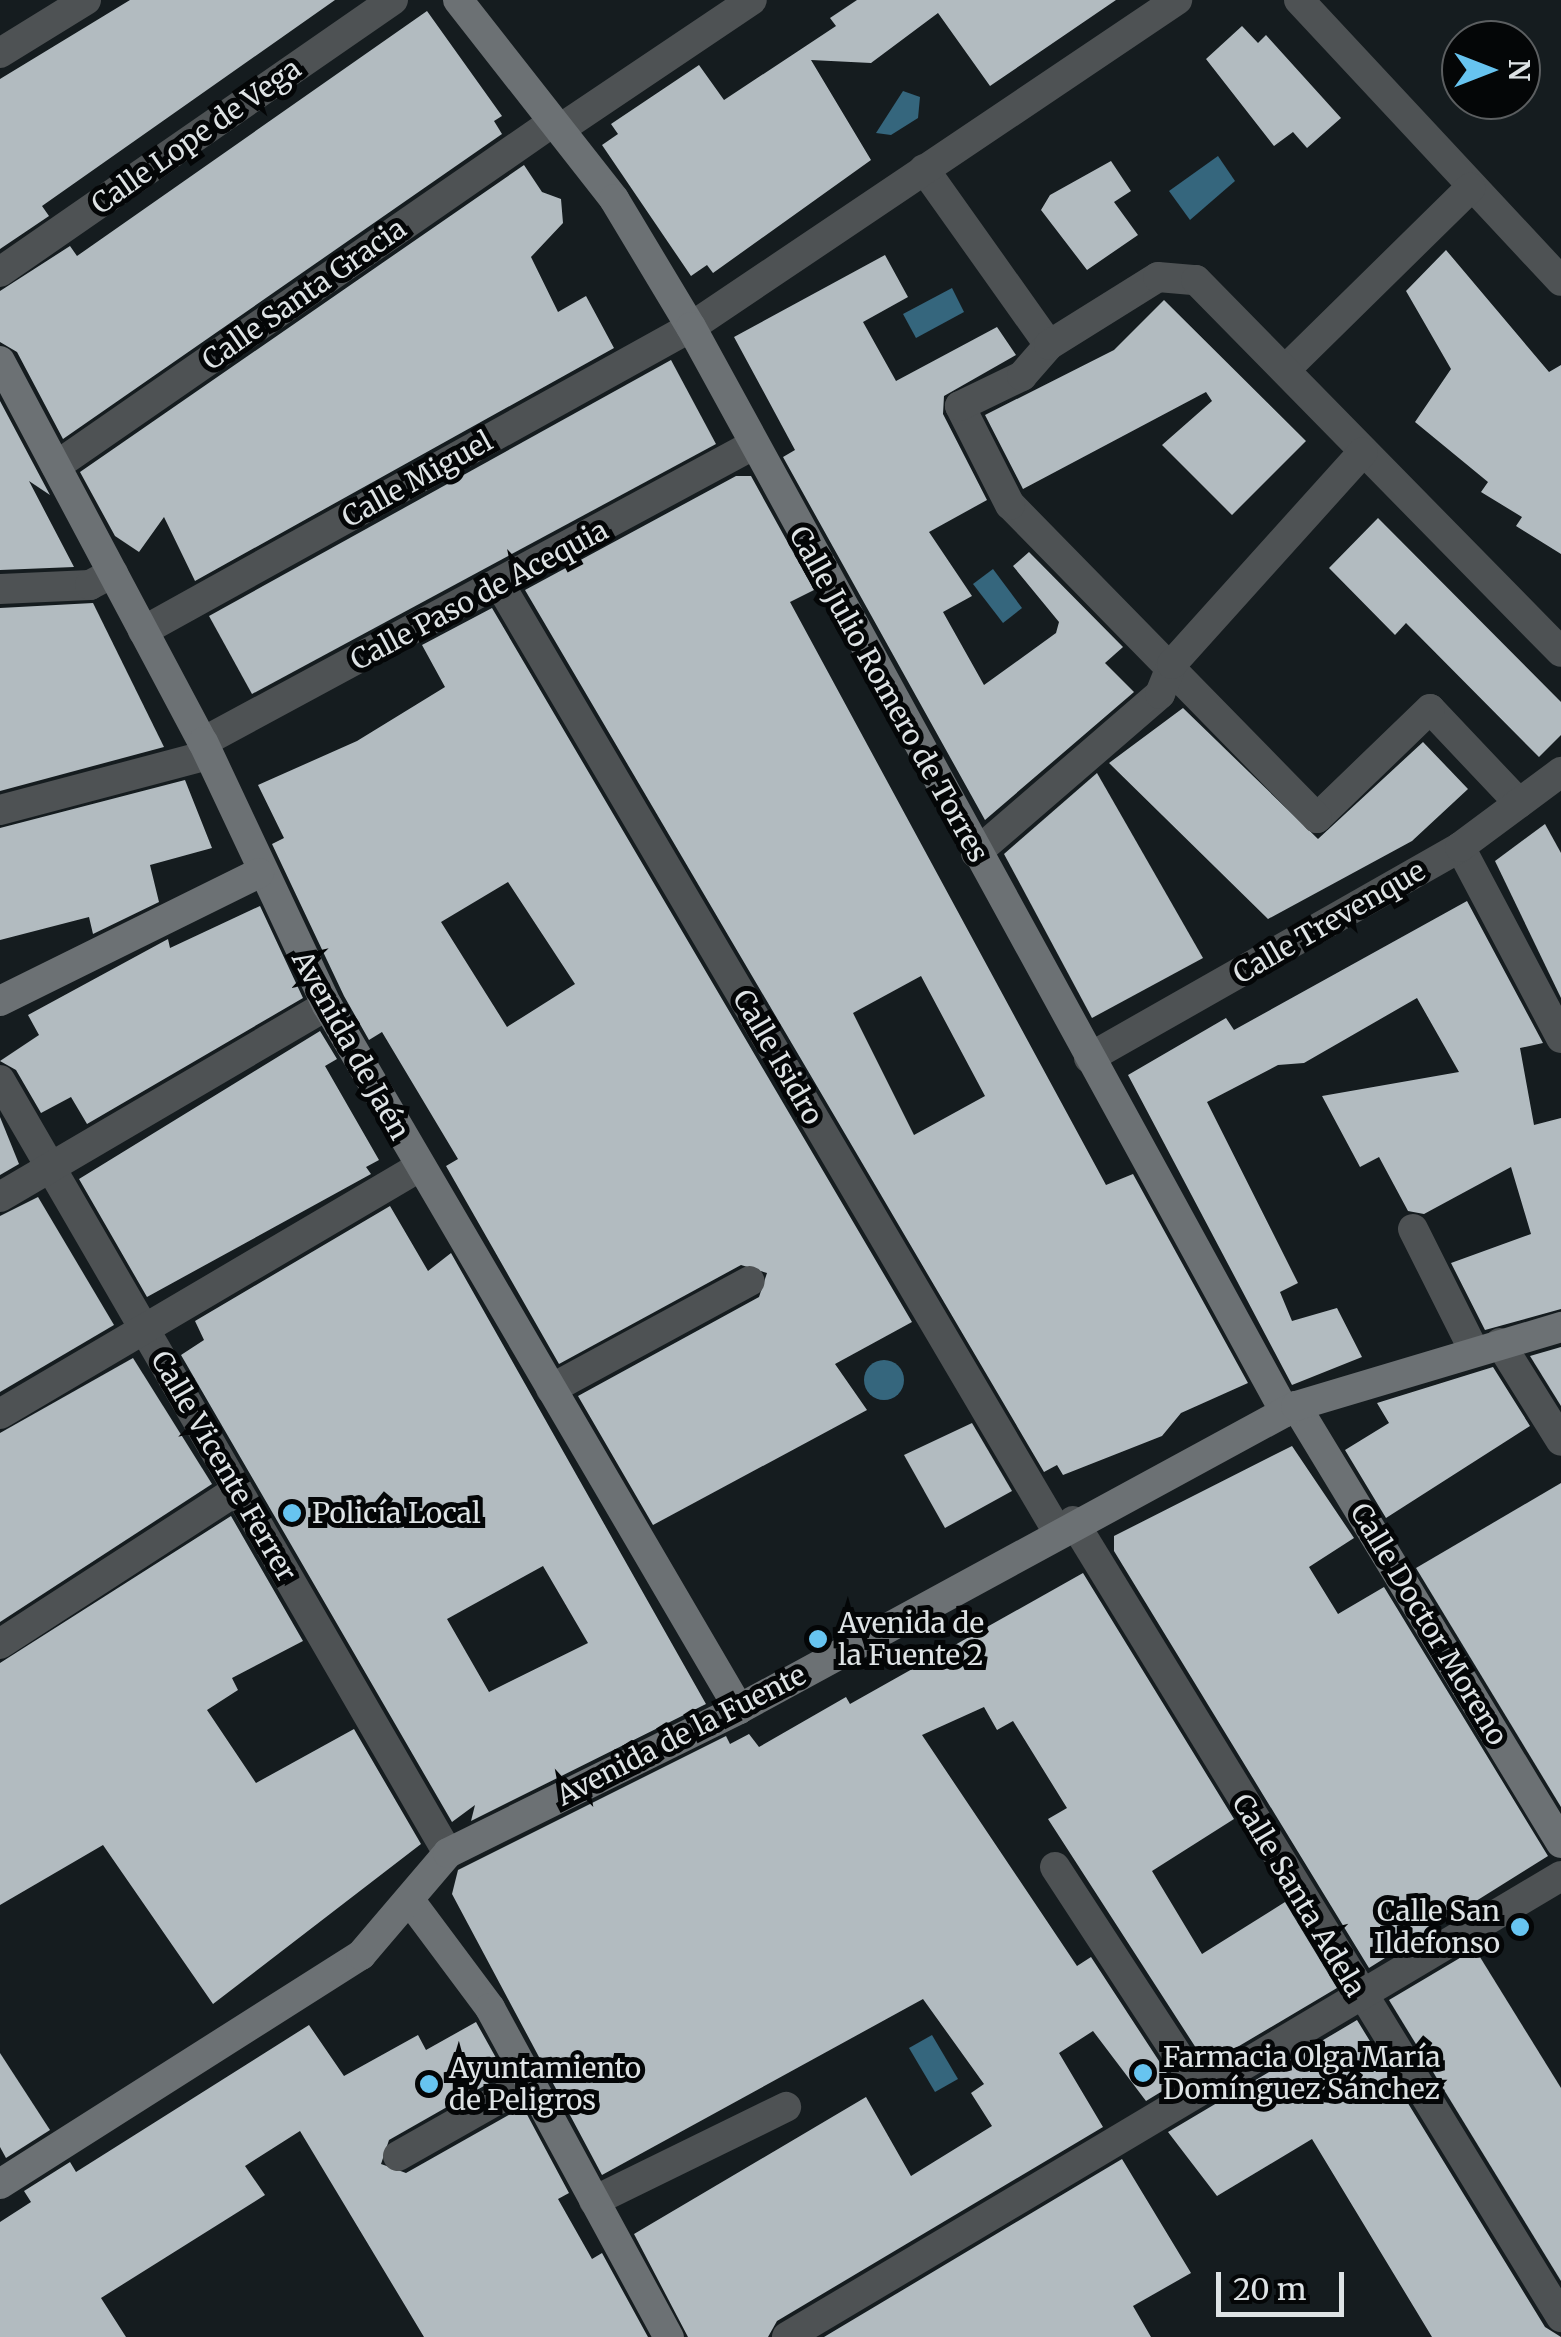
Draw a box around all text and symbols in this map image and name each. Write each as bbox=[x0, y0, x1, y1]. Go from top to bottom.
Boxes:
north arrow bbox=[1441, 20, 1541, 120]
street label: Calle Lope de Vega bbox=[85, 51, 307, 221]
text: N bbox=[1501, 59, 1537, 81]
street label: Calle Santa Gracia bbox=[196, 211, 412, 377]
street label: Calle Miguel bbox=[336, 424, 498, 534]
street label: Calle Paso de Acequia bbox=[345, 513, 613, 677]
street label: Calle Julio Romero de Torres bbox=[783, 520, 995, 868]
street label: Calle Trevenque bbox=[1227, 853, 1431, 991]
street label: Avenida de Jaén bbox=[285, 945, 417, 1145]
street label: Calle Isidro bbox=[726, 984, 830, 1130]
street label: Calle Vicente Ferrer bbox=[144, 1345, 304, 1587]
place label: Policía Local bbox=[312, 1496, 481, 1530]
street label: Calle Doctor Moreno bbox=[1344, 1497, 1514, 1751]
marker: Policía Local bbox=[281, 1502, 303, 1524]
place label: Avenida de la Fuente 2 bbox=[838, 1606, 984, 1672]
marker: Avenida de la Fuente 2 bbox=[807, 1628, 829, 1650]
street label: Avenida de la Fuente bbox=[551, 1658, 811, 1812]
street label: Calle Santa Adela bbox=[1225, 1788, 1373, 2002]
place label: Calle San Ildefonso bbox=[1374, 1894, 1500, 1960]
marker: Calle San Ildefonso bbox=[1509, 1916, 1531, 1938]
place label: Farmacia Olga María Domínguez Sánchez bbox=[1163, 2040, 1441, 2106]
place label: Ayuntamiento de Peligros bbox=[449, 2051, 641, 2117]
marker: Farmacia Olga María Domínguez Sánchez bbox=[1132, 2062, 1154, 2084]
marker: Ayuntamiento de Peligros bbox=[418, 2073, 440, 2095]
scale bar bbox=[1221, 2252, 1348, 2314]
text: 20 m bbox=[1233, 2270, 1306, 2308]

